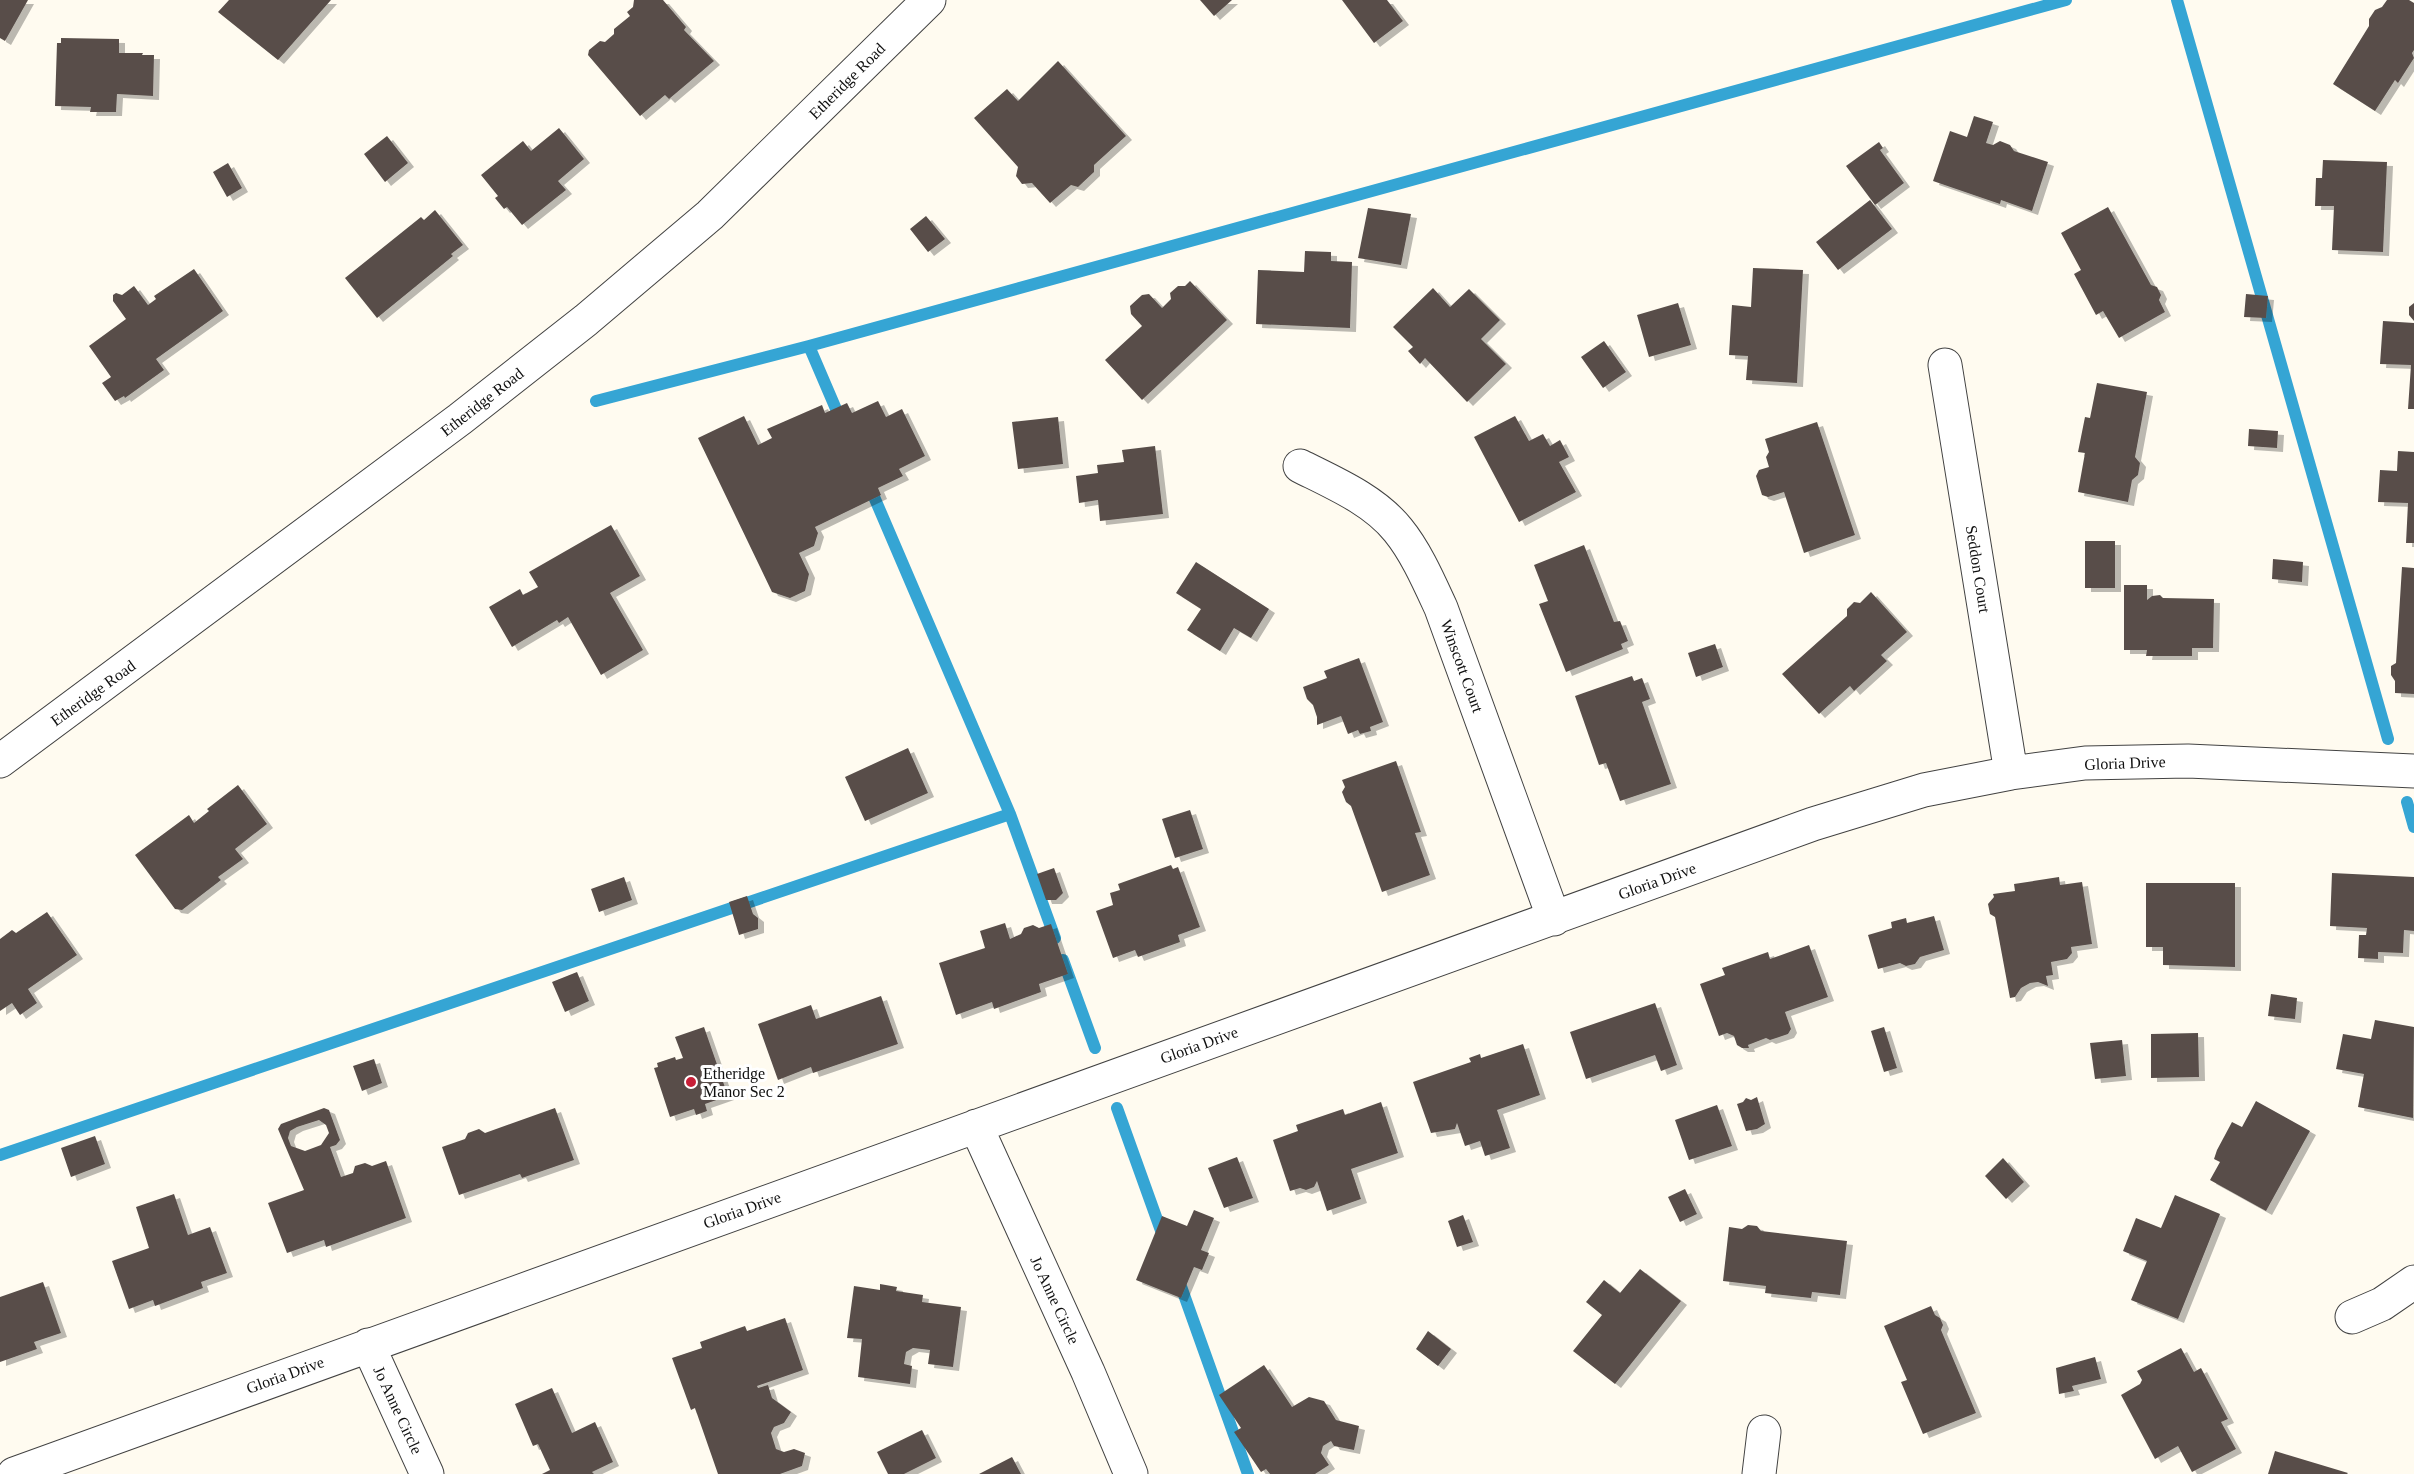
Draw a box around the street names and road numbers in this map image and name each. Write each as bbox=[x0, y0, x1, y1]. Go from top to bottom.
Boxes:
street label: Etheridge Road bbox=[806, 40, 889, 123]
street label: Etheridge Road bbox=[437, 365, 527, 440]
street label: Seddon Court bbox=[1963, 524, 1993, 615]
street label: Winscott Court bbox=[1437, 617, 1487, 715]
street label: Etheridge Road bbox=[48, 657, 139, 730]
street label: Gloria Drive bbox=[2084, 753, 2166, 773]
street label: Gloria Drive bbox=[1616, 859, 1698, 903]
street label: Gloria Drive bbox=[1158, 1023, 1240, 1067]
street label: Gloria Drive bbox=[701, 1188, 783, 1232]
street label: Jo Anne Circle bbox=[1027, 1253, 1083, 1347]
street label: Gloria Drive bbox=[244, 1353, 326, 1397]
street label: Jo Anne Circle bbox=[370, 1363, 426, 1457]

